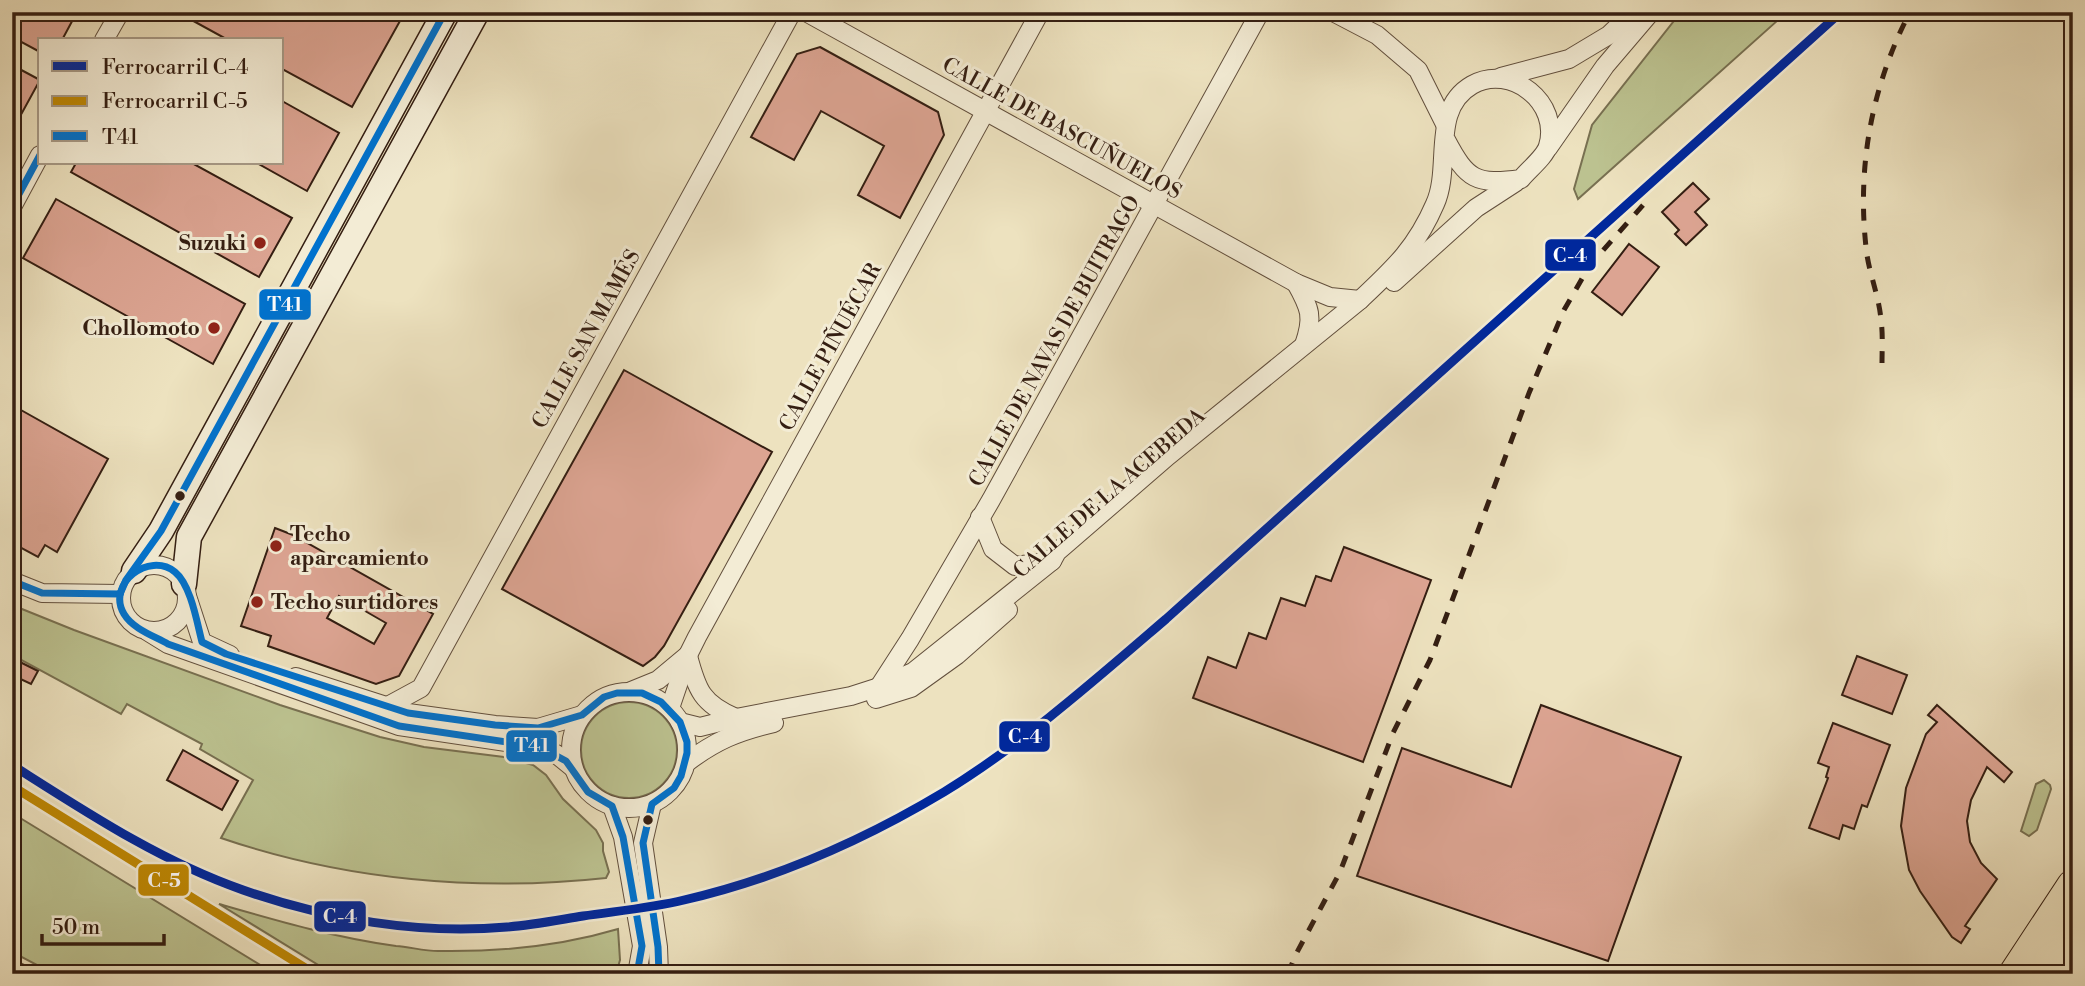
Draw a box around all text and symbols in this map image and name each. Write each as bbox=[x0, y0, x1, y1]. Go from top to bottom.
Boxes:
legend bbox=[38, 38, 284, 164]
street label: CALLE DE BASCUÑUELOS bbox=[937, 50, 1187, 206]
text: Ferrocarril C-4 bbox=[102, 55, 249, 81]
text: Ferrocarril C-5 bbox=[102, 89, 248, 115]
text: T41 bbox=[102, 125, 138, 151]
street label: CALLE DE NAVAS DE BUITRAGO bbox=[964, 191, 1146, 492]
place label: Suzuki bbox=[179, 231, 246, 257]
marker: Suzuki bbox=[252, 235, 268, 251]
line badge: C-4 bbox=[1544, 238, 1597, 272]
text: C-4 bbox=[1553, 244, 1587, 268]
street label: CALLE SAN MAMÉS bbox=[525, 245, 647, 433]
street label: CALLE PIÑUÉCAR bbox=[772, 258, 888, 436]
line badge: T41 bbox=[258, 288, 312, 321]
text: T41 bbox=[267, 293, 303, 317]
place label: Chollomoto bbox=[82, 316, 200, 342]
marker: Chollomoto bbox=[206, 320, 222, 336]
street label: CALLE DE LA ACEBEDA bbox=[1008, 403, 1211, 584]
unlabelled marker bbox=[173, 489, 187, 503]
place label: Techo aparcamiento bbox=[290, 522, 429, 572]
marker: Techo aparcamiento bbox=[268, 538, 284, 554]
place label: Techo surtidores bbox=[271, 590, 438, 616]
marker: Techo surtidores bbox=[249, 594, 265, 610]
line badge: C-4 bbox=[998, 720, 1051, 753]
text: C-4 bbox=[1008, 725, 1042, 749]
line badge: T41 bbox=[505, 729, 558, 763]
text: T41 bbox=[514, 734, 550, 758]
unlabelled marker bbox=[641, 813, 655, 827]
line badge: C-5 bbox=[137, 863, 190, 897]
text: C-5 bbox=[147, 869, 181, 893]
line badge: C-4 bbox=[313, 900, 367, 933]
scale bar bbox=[42, 902, 164, 946]
text: C-4 bbox=[323, 905, 357, 929]
text: 50 m bbox=[52, 915, 100, 941]

